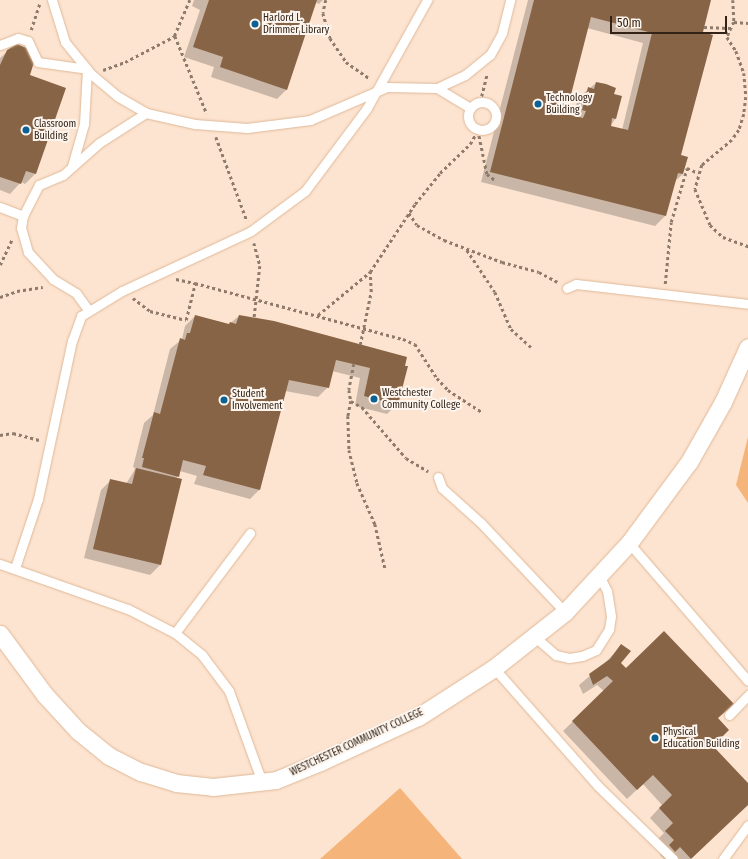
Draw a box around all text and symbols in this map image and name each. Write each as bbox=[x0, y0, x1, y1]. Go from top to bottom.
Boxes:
scale bar bbox=[612, 8, 729, 34]
place label: Harlord L. Drimmer Library bbox=[263, 12, 329, 36]
text: 50 m bbox=[617, 16, 641, 30]
marker: Harlord L. Drimmer Library bbox=[250, 19, 260, 29]
place label: Technology Building bbox=[546, 92, 592, 116]
marker: Technology Building bbox=[533, 99, 543, 109]
place label: Classroom Building bbox=[34, 118, 76, 142]
marker: Classroom Building bbox=[21, 125, 31, 135]
place label: Westchester Community College bbox=[382, 387, 460, 410]
place label: Student Involvement bbox=[232, 388, 283, 412]
marker: Westchester Community College bbox=[369, 394, 379, 404]
marker: Student Involvement bbox=[219, 395, 229, 405]
street label: WESTCHESTER COMMUNITY COLLEGE bbox=[289, 707, 425, 779]
place label: Physical Education Building bbox=[663, 726, 739, 750]
marker: Physical Education Building bbox=[650, 733, 660, 743]

